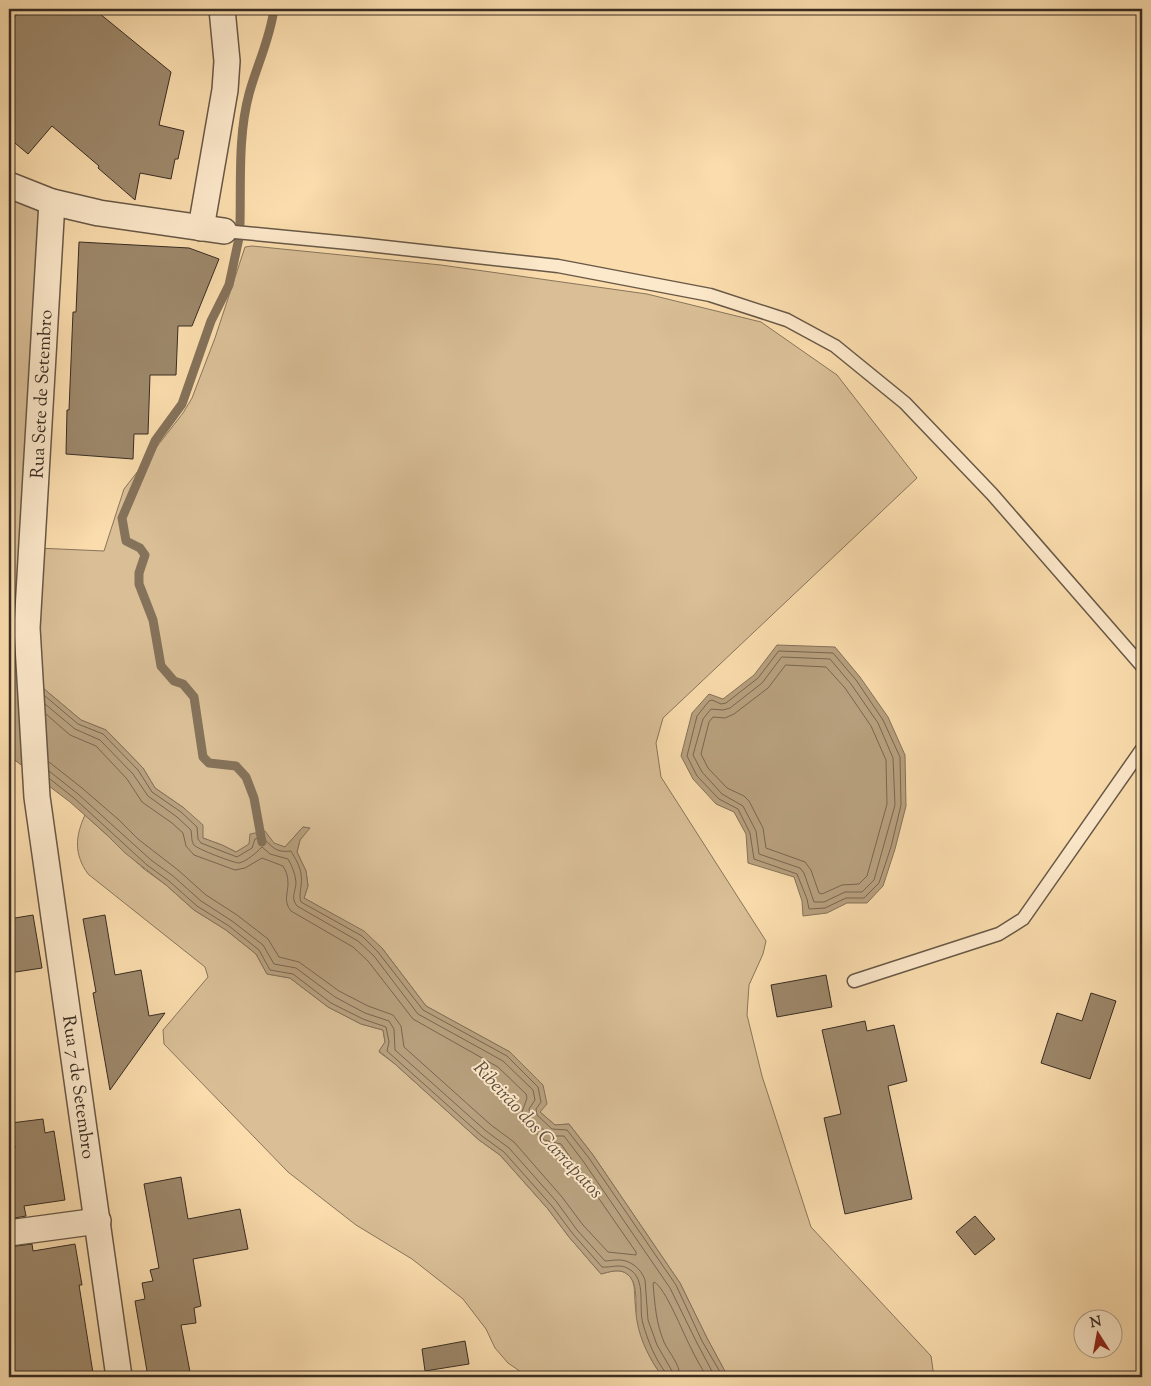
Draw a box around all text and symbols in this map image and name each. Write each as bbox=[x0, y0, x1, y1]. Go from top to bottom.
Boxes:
street label: Rua Sete de Setembro bbox=[26, 309, 60, 479]
street label: Rua 7 de Setembro bbox=[54, 1014, 100, 1161]
water label: Ribeirão dos Carrapatos bbox=[466, 1056, 608, 1205]
north arrow bbox=[1074, 1308, 1124, 1358]
text: N bbox=[1089, 1312, 1103, 1334]

